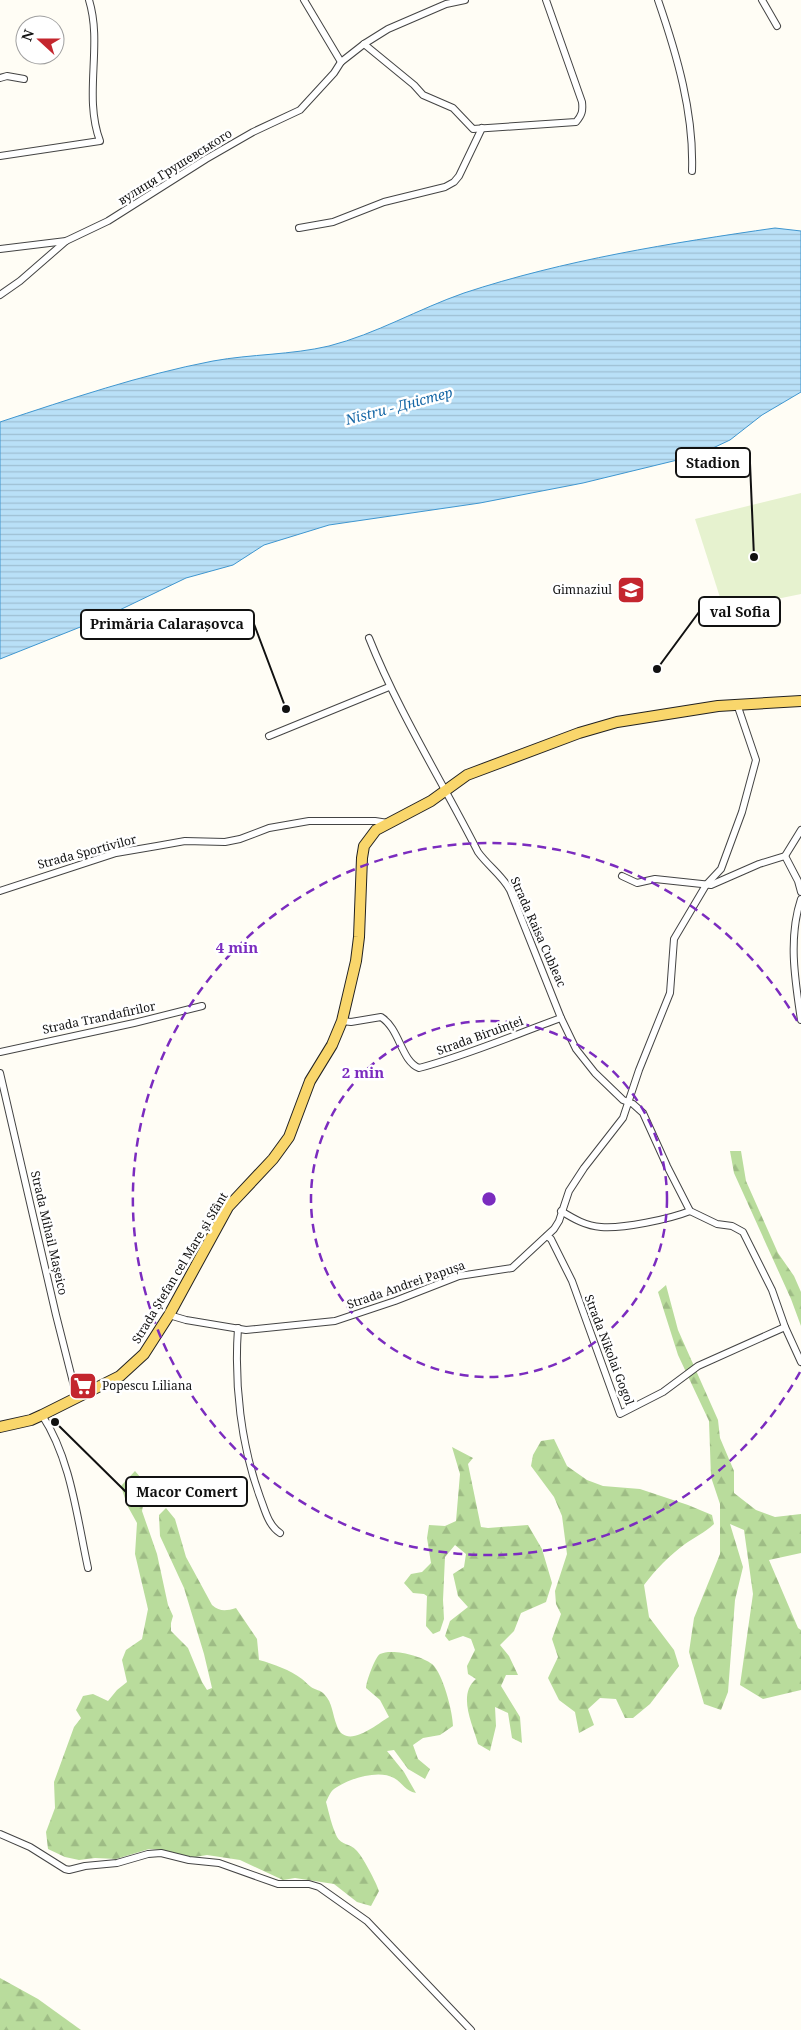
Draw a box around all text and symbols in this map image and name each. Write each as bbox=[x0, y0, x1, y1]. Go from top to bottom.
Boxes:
north arrow bbox=[15, 15, 65, 65]
text: N bbox=[17, 27, 38, 44]
street label: вулиця Грушевського bbox=[114, 125, 235, 209]
water label: Nistru - Дністер bbox=[342, 382, 455, 429]
callout: Stadion bbox=[676, 448, 750, 477]
text: Stadion bbox=[686, 453, 740, 472]
school or university icon: Gimnaziul bbox=[616, 575, 646, 605]
place label: Gimnaziul bbox=[552, 581, 612, 598]
callout: val Sofia bbox=[699, 597, 780, 626]
text: val Sofia bbox=[710, 602, 770, 621]
callout: Primăria Calarașovca bbox=[81, 610, 254, 639]
text: Primăria Calarașovca bbox=[90, 614, 244, 633]
street label: Strada Sportivilor bbox=[36, 830, 139, 873]
street label: Strada Raisa Cubleac bbox=[506, 874, 570, 990]
text: 4 min bbox=[216, 937, 258, 957]
street label: Strada Trandafirilor bbox=[41, 997, 157, 1038]
street label: Strada Biruinței bbox=[434, 1012, 526, 1059]
text: 2 min bbox=[342, 1062, 384, 1082]
street label: Strada Mihail Mașeico bbox=[27, 1169, 72, 1297]
street label: Strada Ștefan cel Mare și Sfânt bbox=[128, 1189, 232, 1347]
centre of rings bbox=[480, 1190, 498, 1208]
street label: Strada Andrei Papușa bbox=[344, 1256, 467, 1313]
street label: Strada Nikolai Gogol bbox=[581, 1292, 638, 1408]
supermarket icon: Popescu Liliana bbox=[68, 1371, 98, 1401]
place label: Popescu Liliana bbox=[102, 1377, 192, 1394]
callout: Macor Comert bbox=[126, 1477, 247, 1506]
text: Macor Comert bbox=[136, 1482, 238, 1501]

